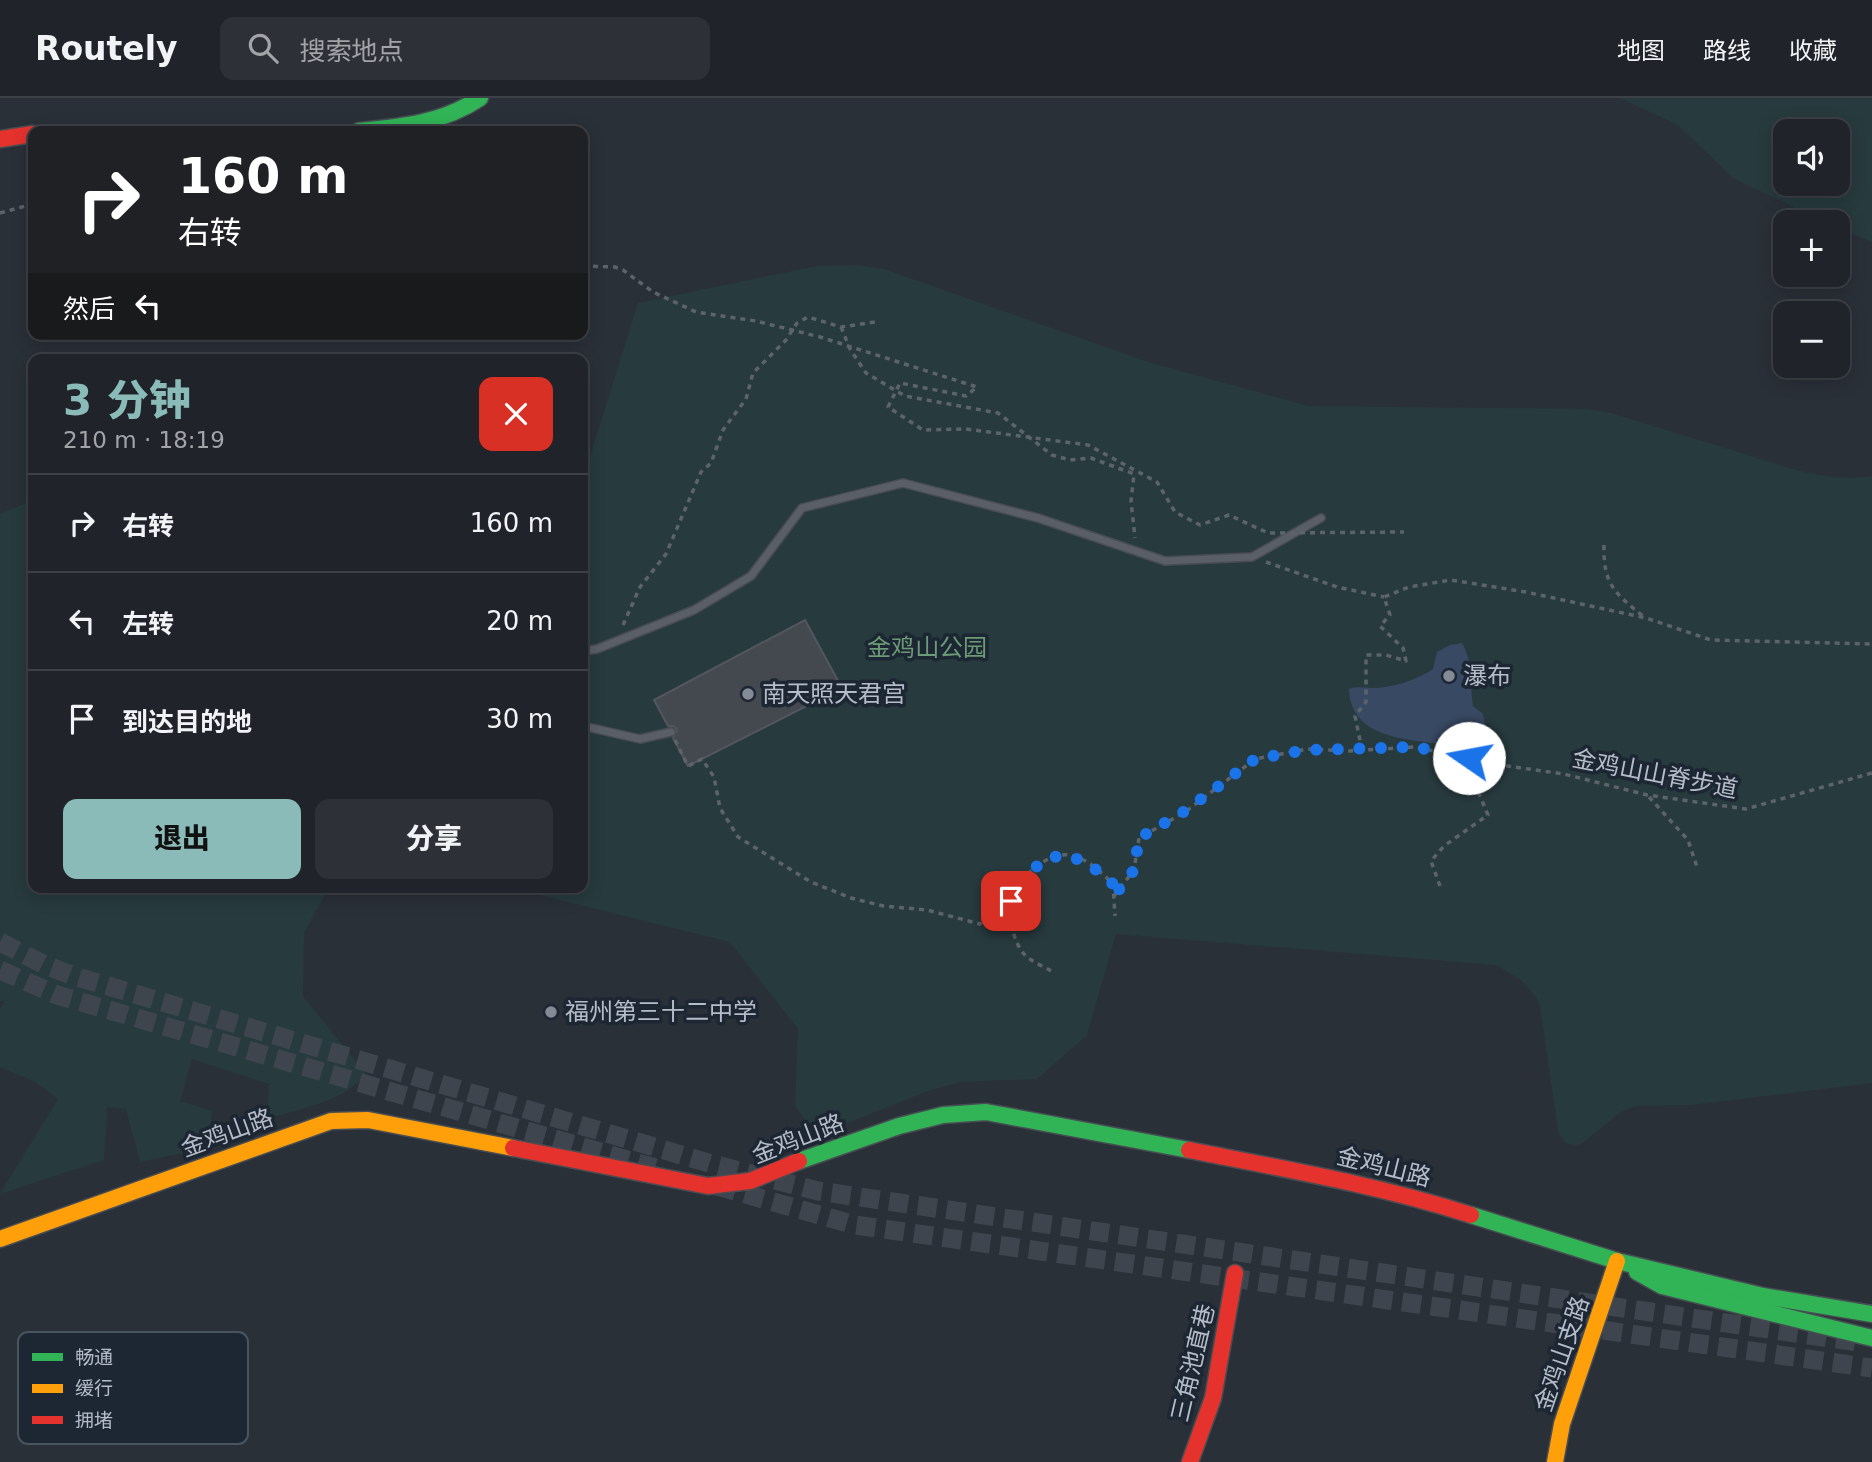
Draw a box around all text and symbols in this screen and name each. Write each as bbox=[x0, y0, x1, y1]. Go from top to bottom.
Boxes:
search box bbox=[220, 17, 710, 80]
text: Routely bbox=[35, 29, 178, 68]
icon: search bbox=[244, 29, 282, 67]
text: 搜索地点 bbox=[300, 36, 404, 66]
text: 地图 bbox=[1617, 37, 1665, 65]
text: 路线 bbox=[1703, 37, 1751, 65]
text: 收藏 bbox=[1789, 37, 1837, 65]
map controls bbox=[1773, 119, 1850, 378]
button: sound bbox=[1773, 119, 1850, 196]
text: 160 m bbox=[178, 148, 348, 205]
icon: right bbox=[63, 154, 154, 245]
button: + bbox=[1773, 210, 1850, 287]
text: 右转 bbox=[178, 214, 242, 252]
icon: left bbox=[129, 287, 167, 325]
text: 然后 bbox=[63, 294, 115, 324]
button: − bbox=[1773, 301, 1850, 378]
text: 3 分钟 bbox=[63, 376, 191, 425]
button: close bbox=[479, 377, 553, 451]
text: 210 m · 18:19 bbox=[63, 427, 225, 453]
icon: right bbox=[63, 504, 101, 542]
text: 160 m bbox=[470, 508, 553, 538]
text: 右转 bbox=[122, 511, 174, 541]
icon: left bbox=[63, 602, 101, 640]
text: 20 m bbox=[486, 606, 553, 636]
text: 左转 bbox=[122, 609, 174, 639]
park label: 金鸡山公园 bbox=[867, 634, 987, 662]
place label: 瀑布 bbox=[1463, 662, 1511, 690]
marker: 瀑布 bbox=[1441, 668, 1457, 684]
place label: 南天照天君宫 bbox=[762, 680, 906, 708]
marker: 南天照天君宫 bbox=[740, 686, 756, 702]
icon: arrive bbox=[63, 700, 101, 738]
text: 30 m bbox=[486, 704, 553, 734]
text: 到达目的地 bbox=[122, 707, 252, 737]
position arrow bbox=[1432, 721, 1506, 795]
street label: 金鸡山山脊步道 bbox=[1570, 744, 1740, 804]
button: 退出 bbox=[63, 799, 301, 879]
button: 分享 bbox=[315, 799, 553, 879]
pin bbox=[981, 871, 1041, 931]
icon: arrive bbox=[992, 882, 1030, 920]
place label: 福州第三十二中学 bbox=[565, 998, 757, 1026]
marker: 福州第三十二中学 bbox=[543, 1004, 559, 1020]
street label: 金鸡山路 bbox=[177, 1103, 277, 1163]
street label: 金鸡山路 bbox=[748, 1109, 848, 1169]
street label: 金鸡山路 bbox=[1334, 1142, 1434, 1192]
street label: 金鸡山支路 bbox=[1529, 1293, 1595, 1415]
street label: 三角池直巷 bbox=[1166, 1301, 1220, 1425]
legend bbox=[18, 1332, 248, 1444]
text: 畅通 bbox=[75, 1346, 113, 1368]
text: 缓行 bbox=[75, 1377, 113, 1399]
text: 拥堵 bbox=[75, 1409, 113, 1431]

